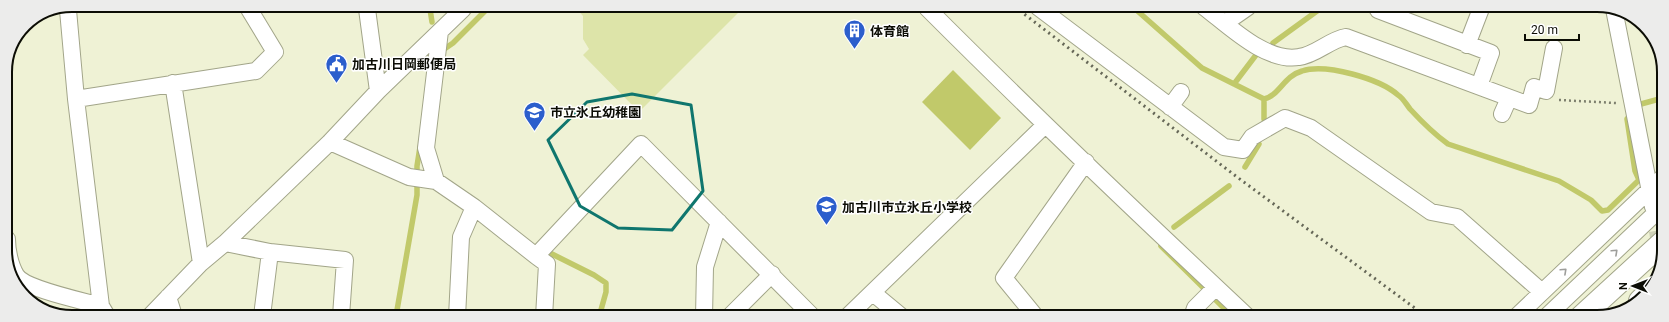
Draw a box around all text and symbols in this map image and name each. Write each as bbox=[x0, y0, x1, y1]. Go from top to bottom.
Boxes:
scale bar bbox=[1525, 16, 1579, 42]
building icon: 体育館 bbox=[841, 18, 867, 51]
text: 20 m bbox=[1531, 23, 1558, 37]
place label: 体育館 bbox=[870, 24, 909, 39]
public building icon: 加古川日岡郵便局 bbox=[323, 51, 349, 84]
place label: 加古川日岡郵便局 bbox=[352, 57, 456, 72]
school or university icon: 市立氷丘幼稚園 bbox=[522, 99, 548, 132]
place label: 市立氷丘幼稚園 bbox=[550, 105, 641, 120]
school or university icon: 加古川市立氷丘小学校 bbox=[814, 194, 840, 227]
place label: 加古川市立氷丘小学校 bbox=[842, 200, 972, 215]
one-way arrow bbox=[1610, 249, 1618, 257]
north arrow bbox=[1613, 266, 1653, 306]
one-way arrow bbox=[1559, 268, 1567, 276]
text: N bbox=[1617, 282, 1630, 290]

